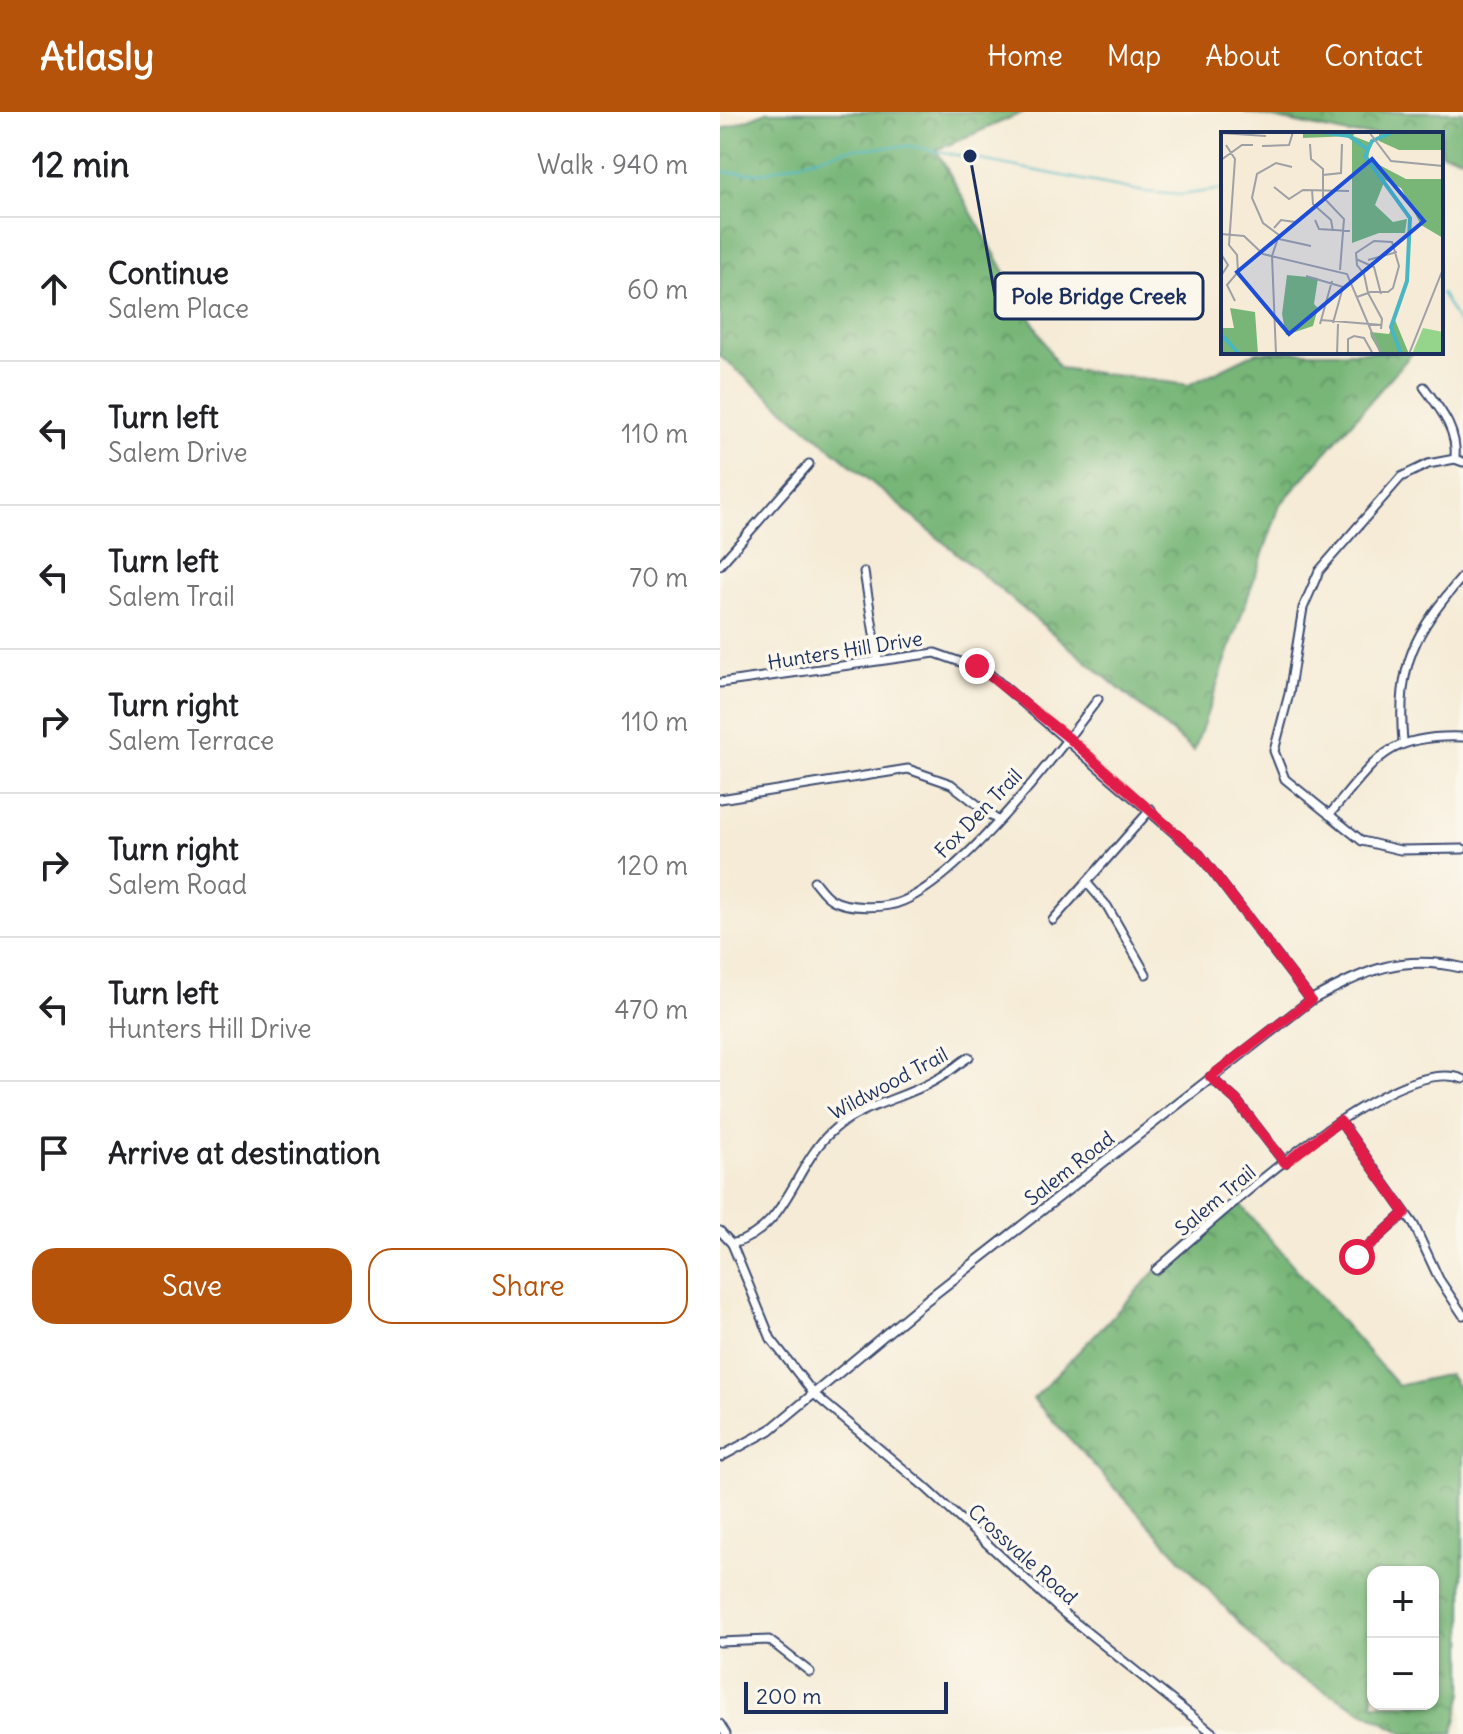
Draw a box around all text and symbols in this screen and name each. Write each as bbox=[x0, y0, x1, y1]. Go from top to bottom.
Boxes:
text: Atlasly bbox=[40, 33, 154, 80]
text: Home bbox=[987, 38, 1063, 74]
text: Map bbox=[1107, 38, 1161, 74]
text: About bbox=[1205, 38, 1280, 74]
text: Contact bbox=[1324, 38, 1423, 74]
inset map bbox=[1221, 132, 1443, 354]
text: 12 min bbox=[32, 143, 129, 186]
text: Walk · 940 m bbox=[537, 148, 688, 181]
text: Continue bbox=[108, 254, 229, 292]
icon: ahead bbox=[32, 267, 76, 311]
text: 60 m bbox=[627, 273, 688, 306]
callout: Pole Bridge Creek bbox=[995, 273, 1203, 319]
text: Pole Bridge Creek bbox=[1011, 282, 1187, 310]
text: Salem Place bbox=[108, 292, 249, 325]
text: Turn left bbox=[108, 398, 219, 436]
icon: left bbox=[32, 411, 76, 455]
text: 110 m bbox=[621, 417, 688, 450]
text: Salem Drive bbox=[108, 436, 248, 469]
text: Turn left bbox=[108, 542, 219, 580]
icon: left bbox=[32, 555, 76, 599]
text: 70 m bbox=[629, 561, 688, 594]
text: Salem Trail bbox=[108, 580, 235, 613]
street label: Hunters Hill Drive bbox=[766, 625, 924, 675]
route end bbox=[959, 648, 995, 684]
text: Turn right bbox=[108, 686, 239, 724]
icon: right bbox=[32, 699, 76, 743]
text: 110 m bbox=[621, 705, 688, 738]
text: Salem Terrace bbox=[108, 724, 274, 757]
street label: Fox Den Trail bbox=[929, 763, 1027, 863]
text: Turn right bbox=[108, 830, 239, 868]
icon: right bbox=[32, 843, 76, 887]
text: 120 m bbox=[617, 849, 688, 882]
text: Salem Road bbox=[108, 868, 247, 901]
text: Turn left bbox=[108, 974, 219, 1012]
icon: left bbox=[32, 987, 76, 1031]
text: 470 m bbox=[614, 993, 688, 1026]
text: Hunters Hill Drive bbox=[108, 1012, 312, 1045]
street label: Wildwood Trail bbox=[824, 1041, 952, 1125]
street label: Salem Road bbox=[1019, 1125, 1119, 1211]
icon: arrive bbox=[32, 1131, 76, 1175]
text: Arrive at destination bbox=[108, 1134, 380, 1172]
street label: Salem Trail bbox=[1170, 1159, 1260, 1241]
route start bbox=[1339, 1239, 1375, 1275]
button: Save bbox=[32, 1248, 352, 1324]
button: Share bbox=[368, 1248, 688, 1324]
street label: Crossvale Road bbox=[963, 1498, 1083, 1610]
map controls bbox=[1367, 1566, 1439, 1710]
button: + bbox=[1367, 1566, 1439, 1638]
button: − bbox=[1367, 1638, 1439, 1710]
scale bar bbox=[744, 1678, 948, 1714]
text: 200 m bbox=[756, 1682, 822, 1710]

